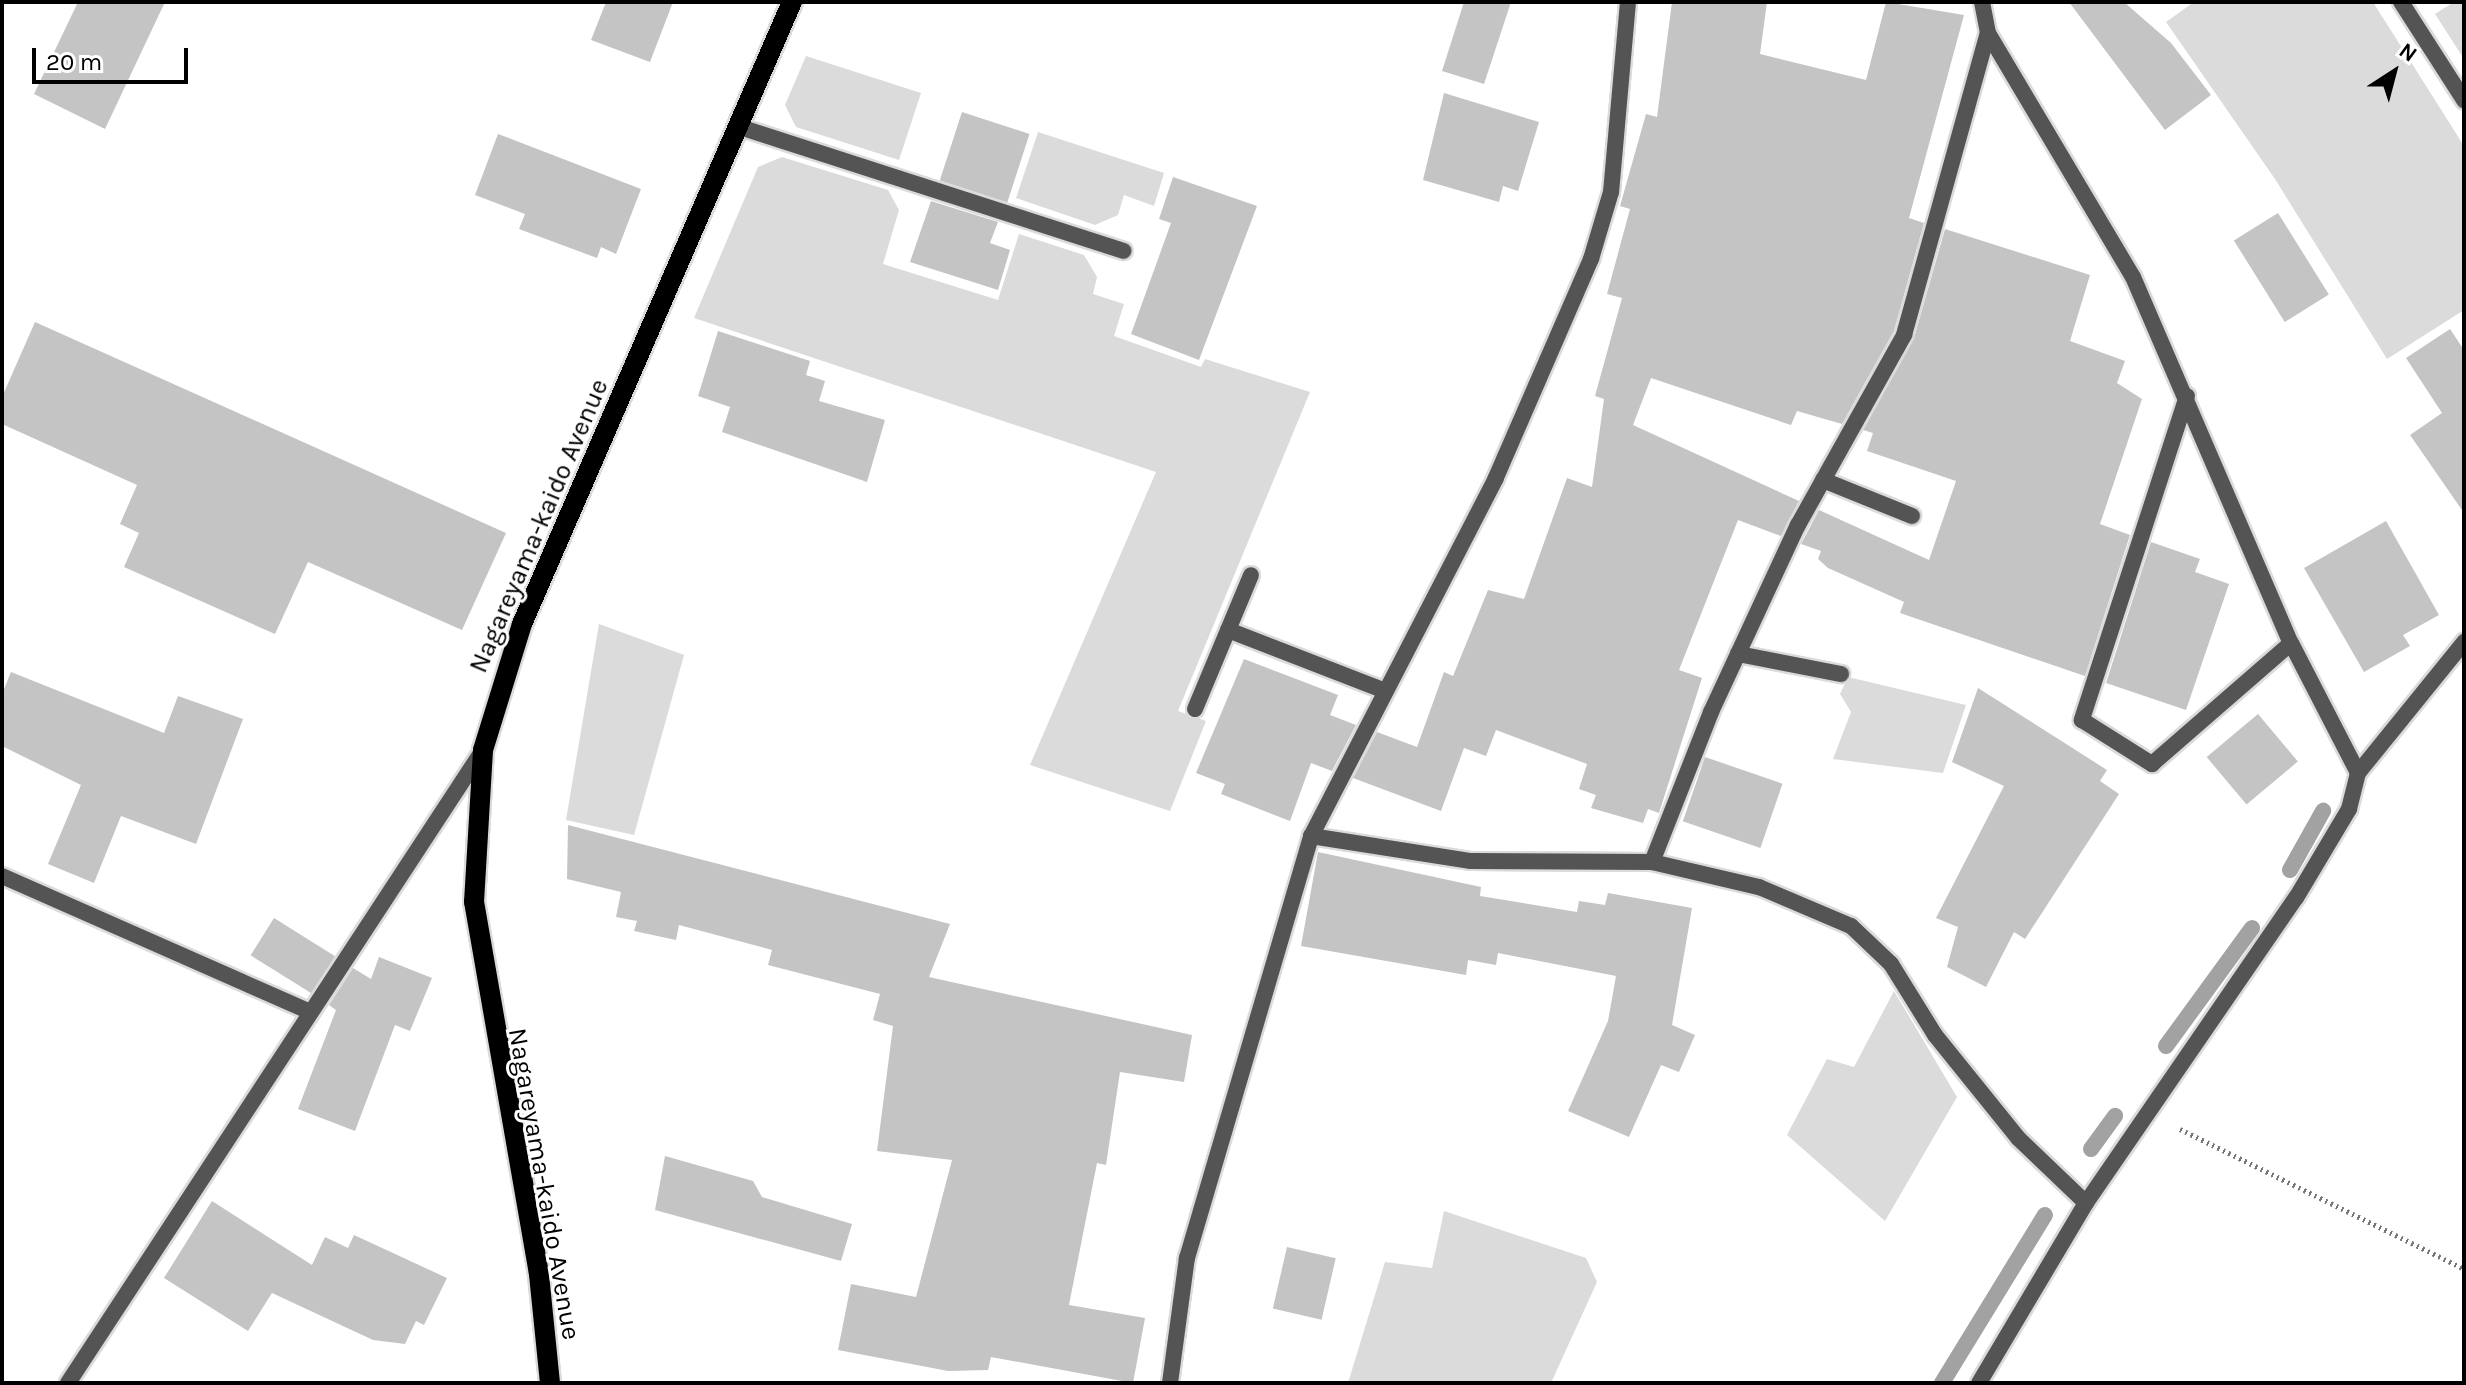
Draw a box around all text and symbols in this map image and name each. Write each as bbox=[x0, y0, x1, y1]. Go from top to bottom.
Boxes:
scale bar bbox=[36, 32, 192, 82]
north arrow bbox=[2354, 32, 2434, 112]
text: N bbox=[2394, 37, 2422, 68]
text: 20 m bbox=[46, 48, 102, 76]
street label: Nagareyama-kaido Avenue bbox=[463, 374, 615, 678]
street label: Nagareyama-kaido Avenue bbox=[501, 1026, 587, 1342]

